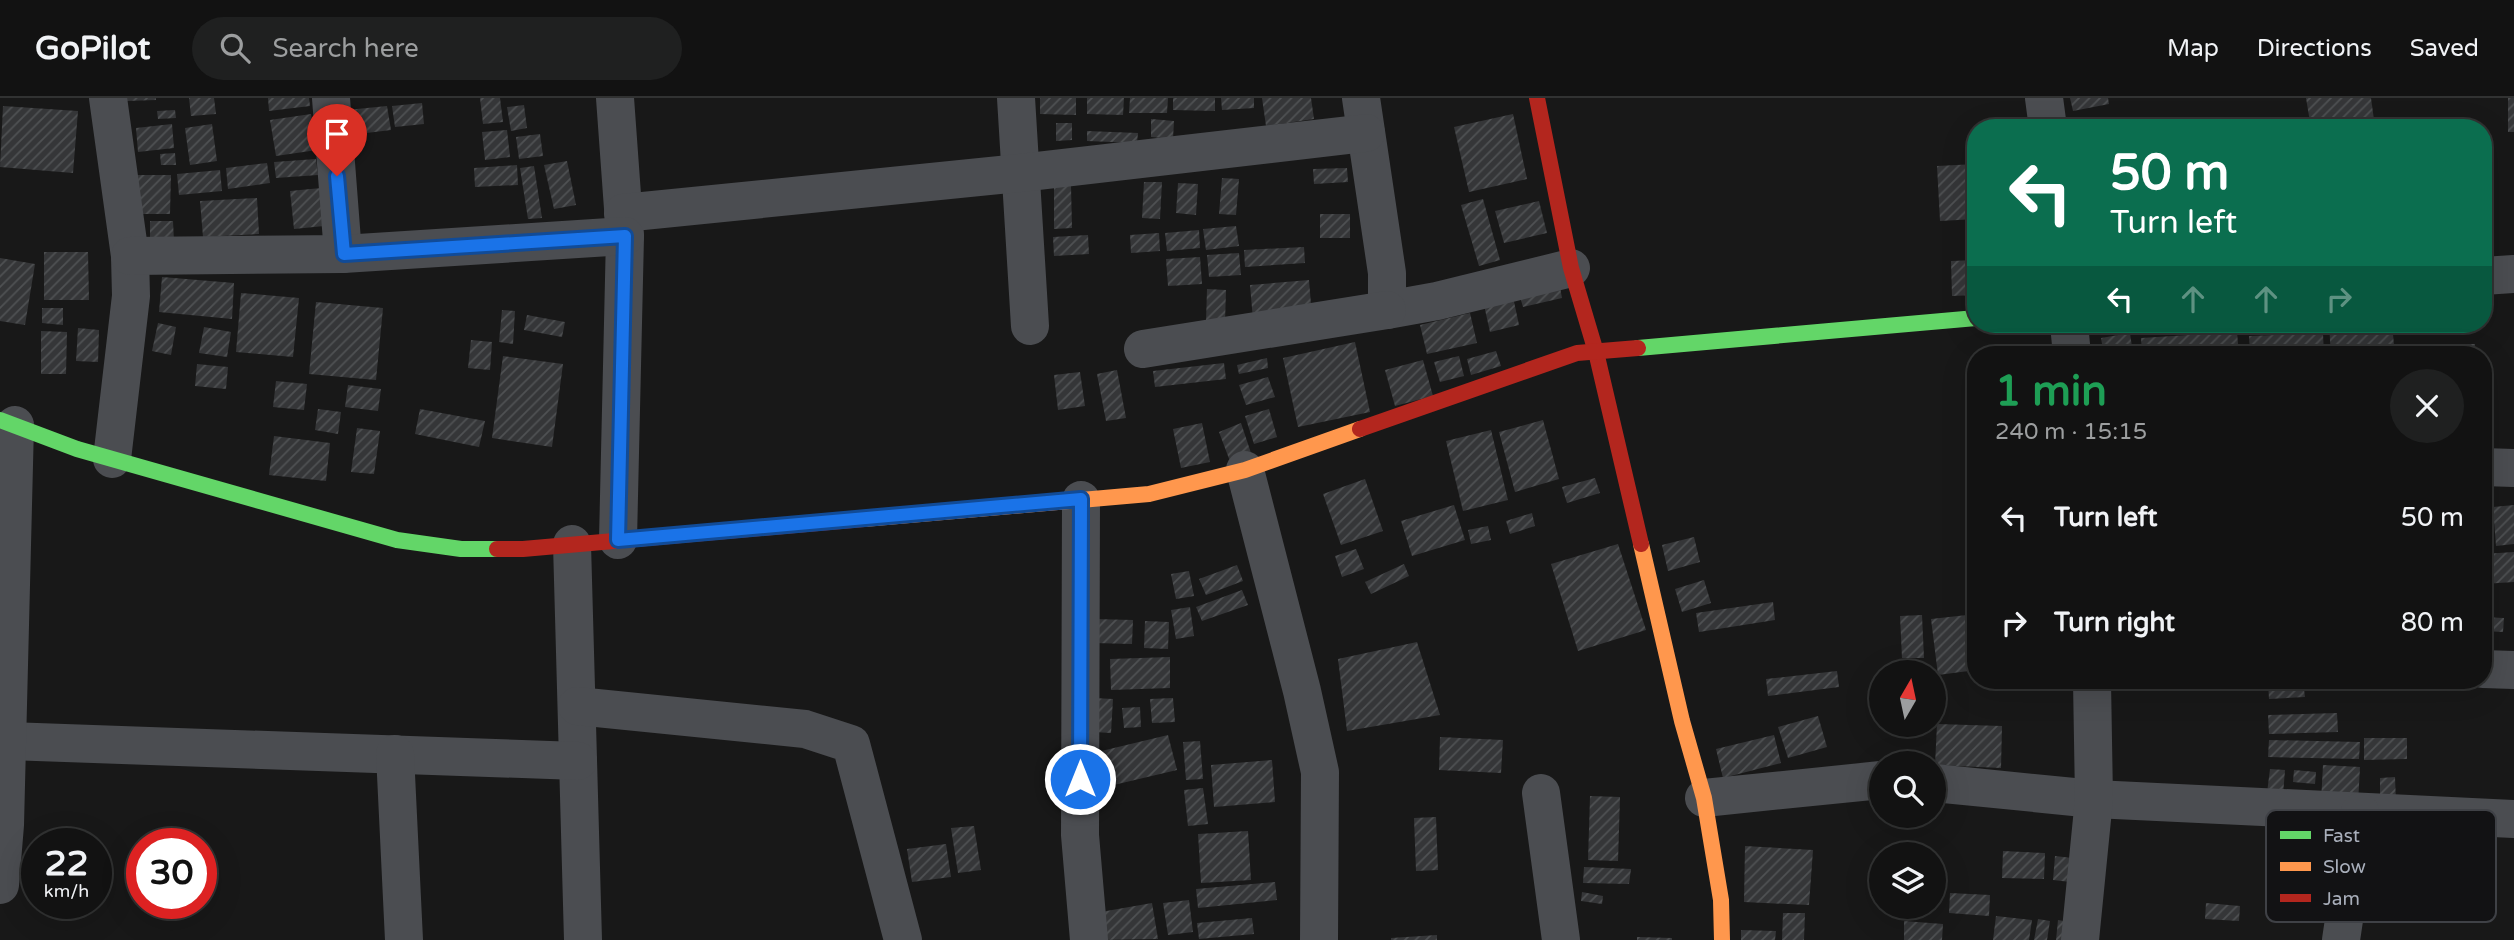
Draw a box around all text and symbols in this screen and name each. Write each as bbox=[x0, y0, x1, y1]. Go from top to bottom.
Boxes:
search box bbox=[192, 17, 682, 80]
text: GoPilot bbox=[35, 29, 150, 68]
icon: search bbox=[216, 29, 254, 67]
text: Search here bbox=[272, 33, 419, 64]
text: Map bbox=[2167, 34, 2219, 63]
text: Directions bbox=[2257, 34, 2372, 63]
text: Saved bbox=[2410, 34, 2479, 63]
pin bbox=[307, 104, 367, 176]
icon: arrive bbox=[318, 115, 356, 153]
text: 50 m bbox=[2110, 144, 2229, 203]
icon: left bbox=[1995, 147, 2086, 238]
text: Turn left bbox=[2110, 204, 2237, 242]
icon: left bbox=[2101, 280, 2139, 318]
icon: ahead bbox=[2174, 280, 2212, 318]
icon: ahead bbox=[2247, 280, 2285, 318]
icon: right bbox=[2320, 280, 2358, 318]
text: 1 min bbox=[1995, 366, 2107, 417]
button: close bbox=[2390, 369, 2464, 443]
text: 240 m · 15:15 bbox=[1995, 418, 2147, 446]
icon: left bbox=[1995, 499, 2033, 537]
text: Turn left bbox=[2054, 502, 2157, 533]
text: 50 m bbox=[2401, 502, 2464, 533]
icon: right bbox=[1995, 604, 2033, 642]
text: Turn right bbox=[2054, 607, 2175, 638]
text: 80 m bbox=[2401, 607, 2464, 638]
north arrow bbox=[1869, 660, 1946, 737]
map controls bbox=[1869, 660, 1946, 919]
position arrow bbox=[1043, 742, 1117, 816]
button: search bbox=[1869, 751, 1946, 828]
legend bbox=[2266, 810, 2496, 922]
text: Fast bbox=[2323, 825, 2360, 847]
speed limit sign: 30 bbox=[126, 828, 217, 919]
button: layers bbox=[1869, 842, 1946, 919]
text: 22 bbox=[45, 843, 88, 885]
text: Slow bbox=[2323, 856, 2366, 878]
text: km/h bbox=[44, 880, 89, 902]
text: Jam bbox=[2323, 888, 2360, 910]

